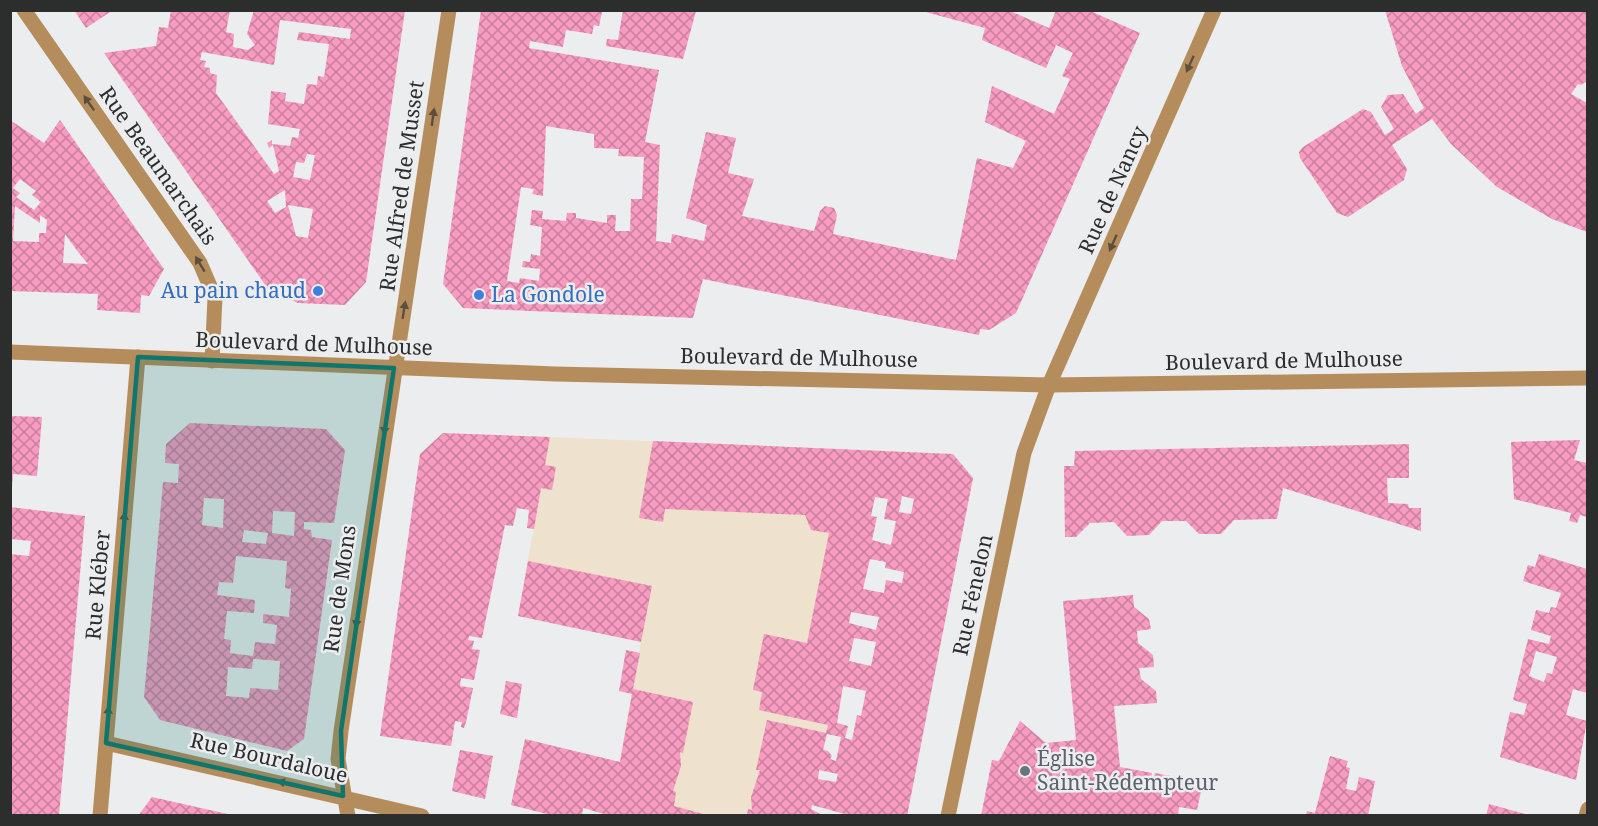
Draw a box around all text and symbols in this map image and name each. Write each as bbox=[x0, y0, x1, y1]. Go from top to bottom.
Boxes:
one-way arrow bbox=[1186, 56, 1195, 73]
street label: Rue Alfred de Musset bbox=[372, 79, 430, 293]
street label: Rue Beaumarchais bbox=[94, 81, 224, 250]
one-way arrow bbox=[83, 96, 95, 112]
one-way arrow bbox=[429, 108, 438, 127]
street label: Rue de Nancy bbox=[1071, 121, 1153, 258]
one-way arrow bbox=[1107, 234, 1117, 252]
one-way arrow bbox=[194, 256, 205, 272]
place label: Au pain chaud bbox=[161, 276, 306, 304]
place label: La Gondole bbox=[491, 280, 605, 308]
marker: Au pain chaud bbox=[311, 284, 325, 298]
marker: La Gondole bbox=[472, 288, 486, 302]
one-way arrow bbox=[400, 301, 409, 320]
street label: Boulevard de Mulhouse bbox=[195, 325, 433, 361]
street label: Boulevard de Mulhouse bbox=[680, 341, 918, 373]
street label: Boulevard de Mulhouse bbox=[1165, 344, 1403, 376]
one-way arrow bbox=[381, 416, 390, 435]
one-way arrow bbox=[119, 511, 129, 530]
street label: Rue de Mons bbox=[316, 523, 362, 654]
street label: Rue Kléber bbox=[78, 529, 116, 641]
street label: Rue Fénelon bbox=[945, 531, 999, 658]
one-way arrow bbox=[353, 609, 362, 628]
one-way arrow bbox=[103, 706, 113, 725]
street label: Rue Bourdaloue bbox=[188, 725, 351, 789]
place label: Église Saint-Rédempteur bbox=[1037, 744, 1218, 796]
marker: Église Saint-Rédempteur bbox=[1018, 764, 1032, 778]
one-way arrow bbox=[277, 778, 295, 788]

